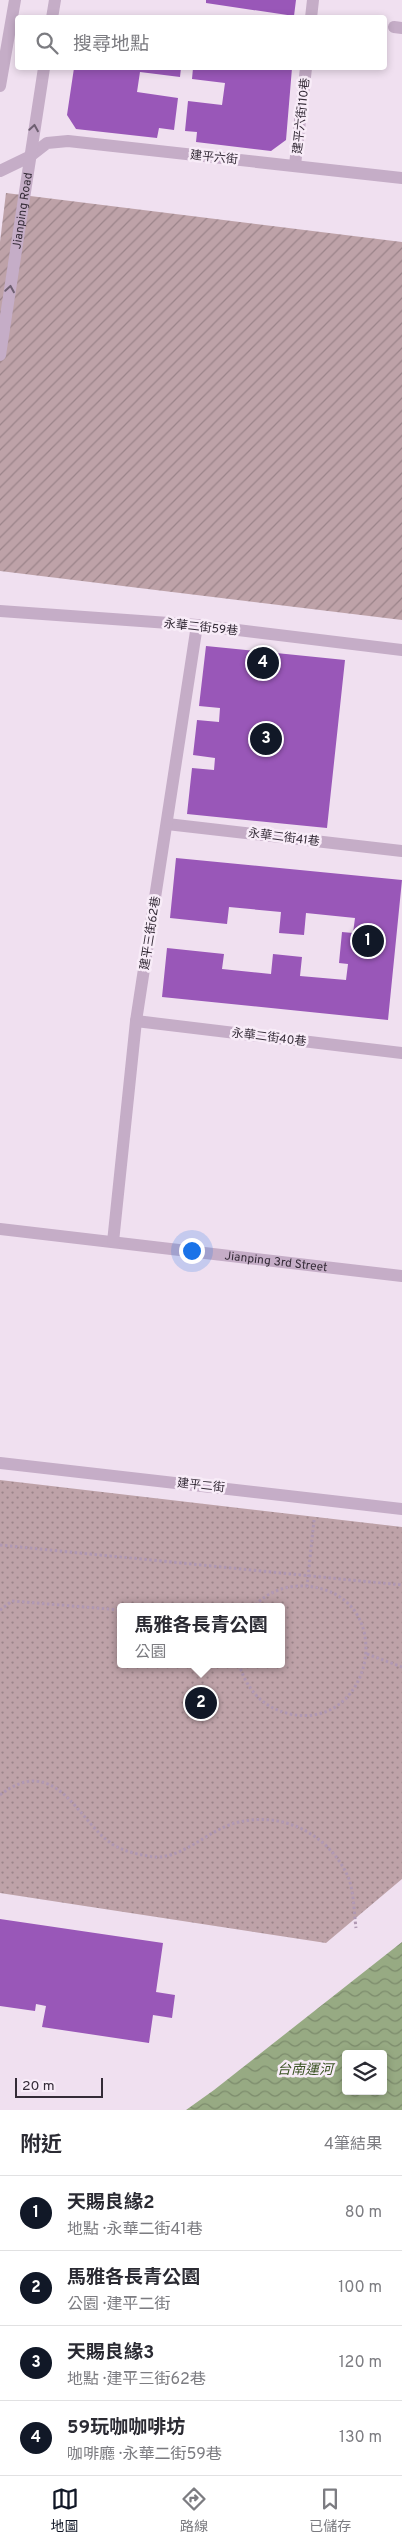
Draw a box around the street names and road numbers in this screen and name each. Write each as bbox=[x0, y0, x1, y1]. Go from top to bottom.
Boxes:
street label: 建平六街110巷 bbox=[290, 77, 314, 155]
street label: 建平六街 bbox=[189, 148, 239, 168]
street label: Jianping Road bbox=[9, 171, 37, 250]
street label: 永華二街59巷 bbox=[163, 616, 239, 640]
street label: 永華二街41巷 bbox=[247, 826, 321, 850]
street label: 建平三街62巷 bbox=[137, 895, 165, 971]
street label: 永華二街40巷 bbox=[231, 1025, 307, 1051]
street label: Jianping 3rd Street bbox=[224, 1248, 328, 1276]
street label: 建平二街 bbox=[176, 1476, 226, 1496]

